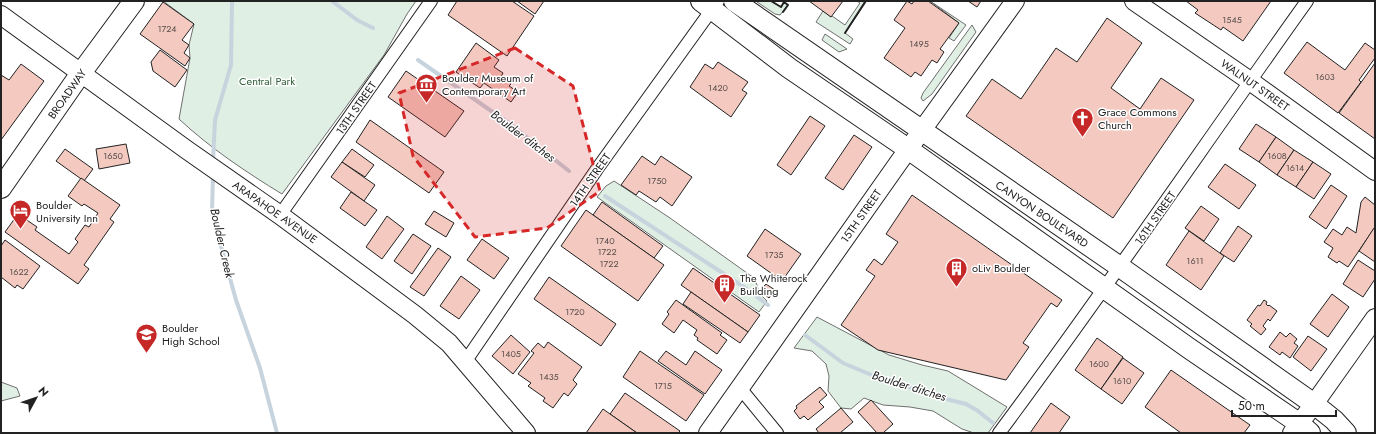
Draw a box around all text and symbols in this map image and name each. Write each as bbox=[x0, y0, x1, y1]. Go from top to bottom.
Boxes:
house number: 1545 bbox=[1222, 13, 1242, 26]
house number: 1724 bbox=[157, 22, 177, 35]
house number: 1495 bbox=[909, 37, 929, 50]
street label: WALNUT STREET bbox=[1218, 55, 1292, 115]
street label: BROADWAY bbox=[44, 65, 91, 122]
place label: Boulder Museum of Contemporary Art bbox=[442, 70, 534, 99]
house number: 1603 bbox=[1315, 70, 1335, 83]
museum icon: Boulder Museum of Contemporary Art bbox=[413, 71, 439, 104]
park label: Central Park bbox=[239, 73, 295, 89]
street label: 13TH STREET bbox=[332, 78, 380, 138]
house number: 1420 bbox=[708, 81, 729, 94]
place label: Grace Commons Church bbox=[1098, 104, 1177, 133]
church icon: Grace Commons Church bbox=[1070, 105, 1096, 138]
water label: Boulder ditches bbox=[487, 106, 559, 166]
house number: 1650 bbox=[103, 149, 123, 162]
house number: 1608 bbox=[1267, 149, 1287, 162]
street label: 14TH STREET bbox=[566, 150, 614, 210]
house number: 1614 bbox=[1286, 161, 1304, 174]
house number: 1750 bbox=[647, 174, 667, 187]
street label: ARAPAHOE AVENUE bbox=[229, 177, 321, 247]
street label: CANYON BOULEVARD bbox=[992, 177, 1092, 251]
street label: 15TH STREET bbox=[837, 186, 885, 246]
street label: 16TH STREET bbox=[1131, 188, 1179, 248]
place label: Boulder University Inn bbox=[36, 197, 98, 226]
hotel icon: Boulder University Inn bbox=[8, 198, 34, 231]
water label: Boulder Creek bbox=[205, 206, 239, 280]
house number: 1740 bbox=[595, 234, 615, 247]
house number: 1722 bbox=[597, 245, 617, 258]
house number: 1735 bbox=[765, 248, 783, 261]
house number: 1611 bbox=[1186, 254, 1204, 267]
building icon: oLiv Boulder bbox=[943, 255, 969, 288]
house number: 1722 bbox=[599, 257, 619, 270]
place label: oLiv Boulder bbox=[972, 260, 1030, 276]
house number: 1622 bbox=[9, 265, 29, 278]
place label: The Whiterock Building bbox=[740, 270, 808, 299]
building icon: The Whiterock Building bbox=[712, 271, 738, 304]
house number: 1720 bbox=[565, 305, 585, 318]
place label: Boulder High School bbox=[162, 320, 220, 349]
school or university icon: Boulder High School bbox=[133, 321, 159, 354]
house number: 1405 bbox=[501, 347, 521, 360]
house number: 1600 bbox=[1089, 357, 1110, 370]
water label: Boulder ditches bbox=[870, 366, 949, 406]
house number: 1435 bbox=[539, 370, 559, 383]
house number: 1610 bbox=[1113, 374, 1132, 387]
north arrow bbox=[16, 378, 56, 418]
house number: 1715 bbox=[654, 379, 672, 392]
text: N bbox=[35, 383, 53, 400]
scale bar bbox=[1232, 392, 1336, 418]
text: 50 m bbox=[1238, 397, 1265, 415]

